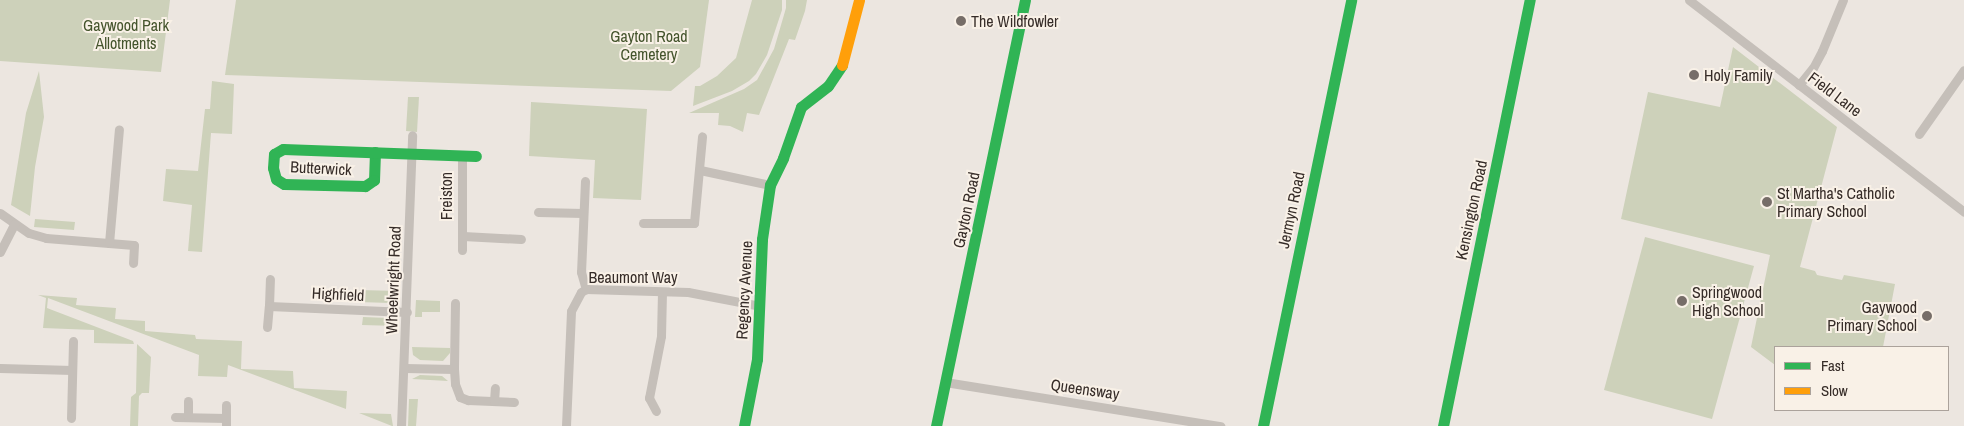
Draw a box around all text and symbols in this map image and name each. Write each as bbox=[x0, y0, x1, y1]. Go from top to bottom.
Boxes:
place label: The Wildfowler bbox=[971, 11, 1058, 31]
park label: Gaywood Park Allotments bbox=[83, 15, 169, 53]
marker: The Wildfowler bbox=[955, 15, 967, 27]
park label: Gayton Road Cemetery bbox=[610, 26, 688, 64]
place label: Holy Family bbox=[1704, 65, 1773, 85]
street label: Field Lane bbox=[1804, 68, 1866, 120]
marker: Holy Family bbox=[1688, 69, 1700, 81]
street label: Butterwick bbox=[290, 157, 352, 179]
street label: Kensington Road bbox=[1451, 158, 1491, 262]
street label: Gayton Road bbox=[949, 170, 983, 250]
street label: Jermyn Road bbox=[1273, 170, 1309, 250]
street label: Freiston bbox=[436, 172, 456, 220]
place label: St Martha's Catholic Primary School bbox=[1777, 183, 1895, 221]
marker: St Martha's Catholic Primary School bbox=[1761, 196, 1773, 208]
street label: Wheelwright Road bbox=[382, 226, 404, 334]
street label: Regency Avenue bbox=[732, 240, 756, 340]
street label: Beaumont Way bbox=[588, 267, 678, 287]
place label: Springwood High School bbox=[1692, 282, 1763, 320]
street label: Highfield bbox=[311, 283, 365, 305]
marker: Springwood High School bbox=[1676, 295, 1688, 307]
place label: Gaywood Primary School bbox=[1827, 297, 1917, 335]
marker: Gaywood Primary School bbox=[1921, 310, 1933, 322]
legend bbox=[1774, 346, 1949, 411]
text: Fast bbox=[1821, 355, 1844, 376]
street label: Queensway bbox=[1049, 375, 1121, 403]
text: Slow bbox=[1821, 380, 1848, 401]

